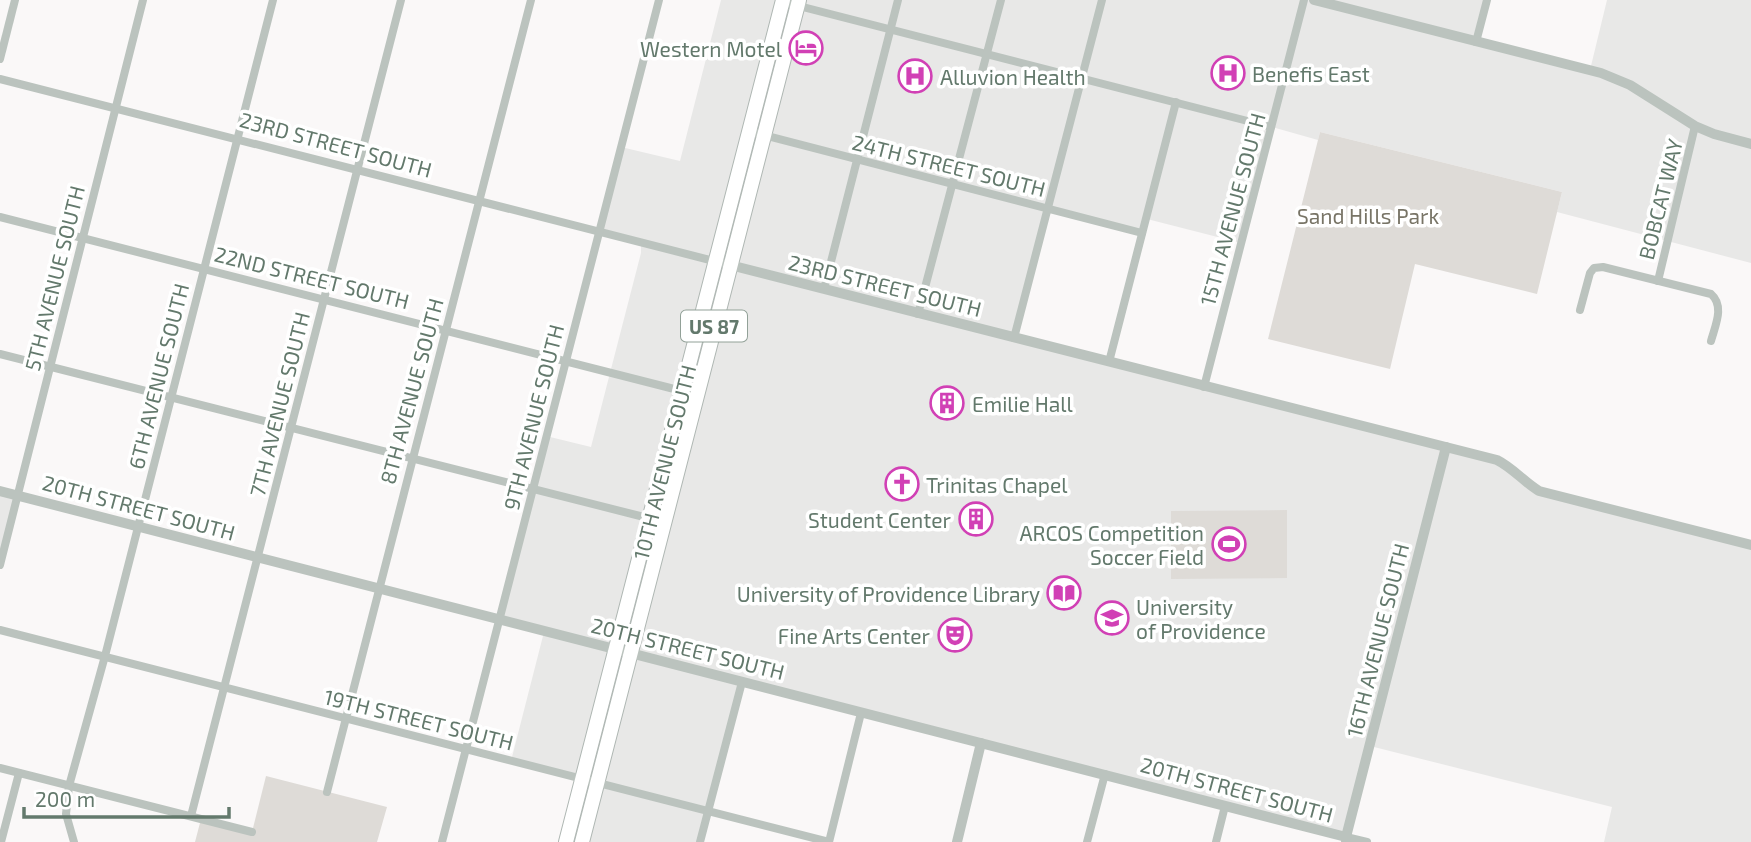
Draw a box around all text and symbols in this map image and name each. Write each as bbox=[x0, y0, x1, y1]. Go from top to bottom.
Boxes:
hotel icon: Western Motel bbox=[787, 29, 825, 67]
place label: Western Motel bbox=[640, 36, 783, 61]
hospital icon: Benefis East bbox=[1209, 54, 1247, 92]
hospital icon: Alluvion Health bbox=[896, 57, 934, 95]
place label: Benefis East bbox=[1252, 61, 1370, 86]
place label: Alluvion Health bbox=[940, 64, 1086, 89]
street label: 23RD STREET SOUTH bbox=[237, 106, 435, 182]
street label: 15TH AVENUE SOUTH bbox=[1194, 110, 1270, 308]
street label: 24TH STREET SOUTH bbox=[850, 129, 1048, 201]
street label: BOBCAT WAY bbox=[1633, 136, 1687, 262]
street label: 5TH AVENUE SOUTH bbox=[19, 183, 89, 373]
park label: Sand Hills Park bbox=[1297, 203, 1439, 228]
street label: 22ND STREET SOUTH bbox=[212, 241, 412, 313]
street label: 23RD STREET SOUTH bbox=[786, 249, 984, 321]
street label: 6TH AVENUE SOUTH bbox=[123, 281, 193, 471]
street label: 8TH AVENUE SOUTH bbox=[374, 295, 448, 487]
street label: 7TH AVENUE SOUTH bbox=[244, 309, 314, 499]
road number: US 87 bbox=[681, 310, 747, 342]
street label: 9TH AVENUE SOUTH bbox=[498, 322, 568, 512]
street label: 10TH AVENUE SOUTH bbox=[628, 362, 700, 562]
building icon: Emilie Hall bbox=[928, 384, 966, 422]
place label: Emilie Hall bbox=[972, 391, 1074, 416]
church icon: Trinitas Chapel bbox=[883, 465, 921, 503]
street label: 20TH STREET SOUTH bbox=[40, 469, 238, 545]
place label: Trinitas Chapel bbox=[926, 472, 1068, 497]
building icon: Student Center bbox=[957, 500, 995, 538]
place label: Student Center bbox=[808, 507, 952, 532]
place label: ARCOS Competition Soccer Field bbox=[1019, 520, 1204, 569]
sports icon: ARCOS Competition Soccer Field bbox=[1210, 525, 1248, 563]
street label: 16TH AVENUE SOUTH bbox=[1341, 540, 1413, 740]
library icon: University of Providence Library bbox=[1045, 574, 1083, 612]
place label: University of Providence Library bbox=[737, 581, 1040, 606]
place label: University of Providence bbox=[1136, 594, 1266, 643]
school or university icon: University of Providence bbox=[1093, 599, 1131, 637]
street label: 20TH STREET SOUTH bbox=[589, 612, 787, 684]
theatre icon: Fine Arts Center bbox=[936, 616, 974, 654]
place label: Fine Arts Center bbox=[778, 623, 931, 648]
street label: 19TH STREET SOUTH bbox=[322, 683, 516, 755]
street label: 20TH STREET SOUTH bbox=[1138, 751, 1336, 827]
scale bar bbox=[24, 776, 229, 820]
text: 200 m bbox=[35, 786, 95, 811]

